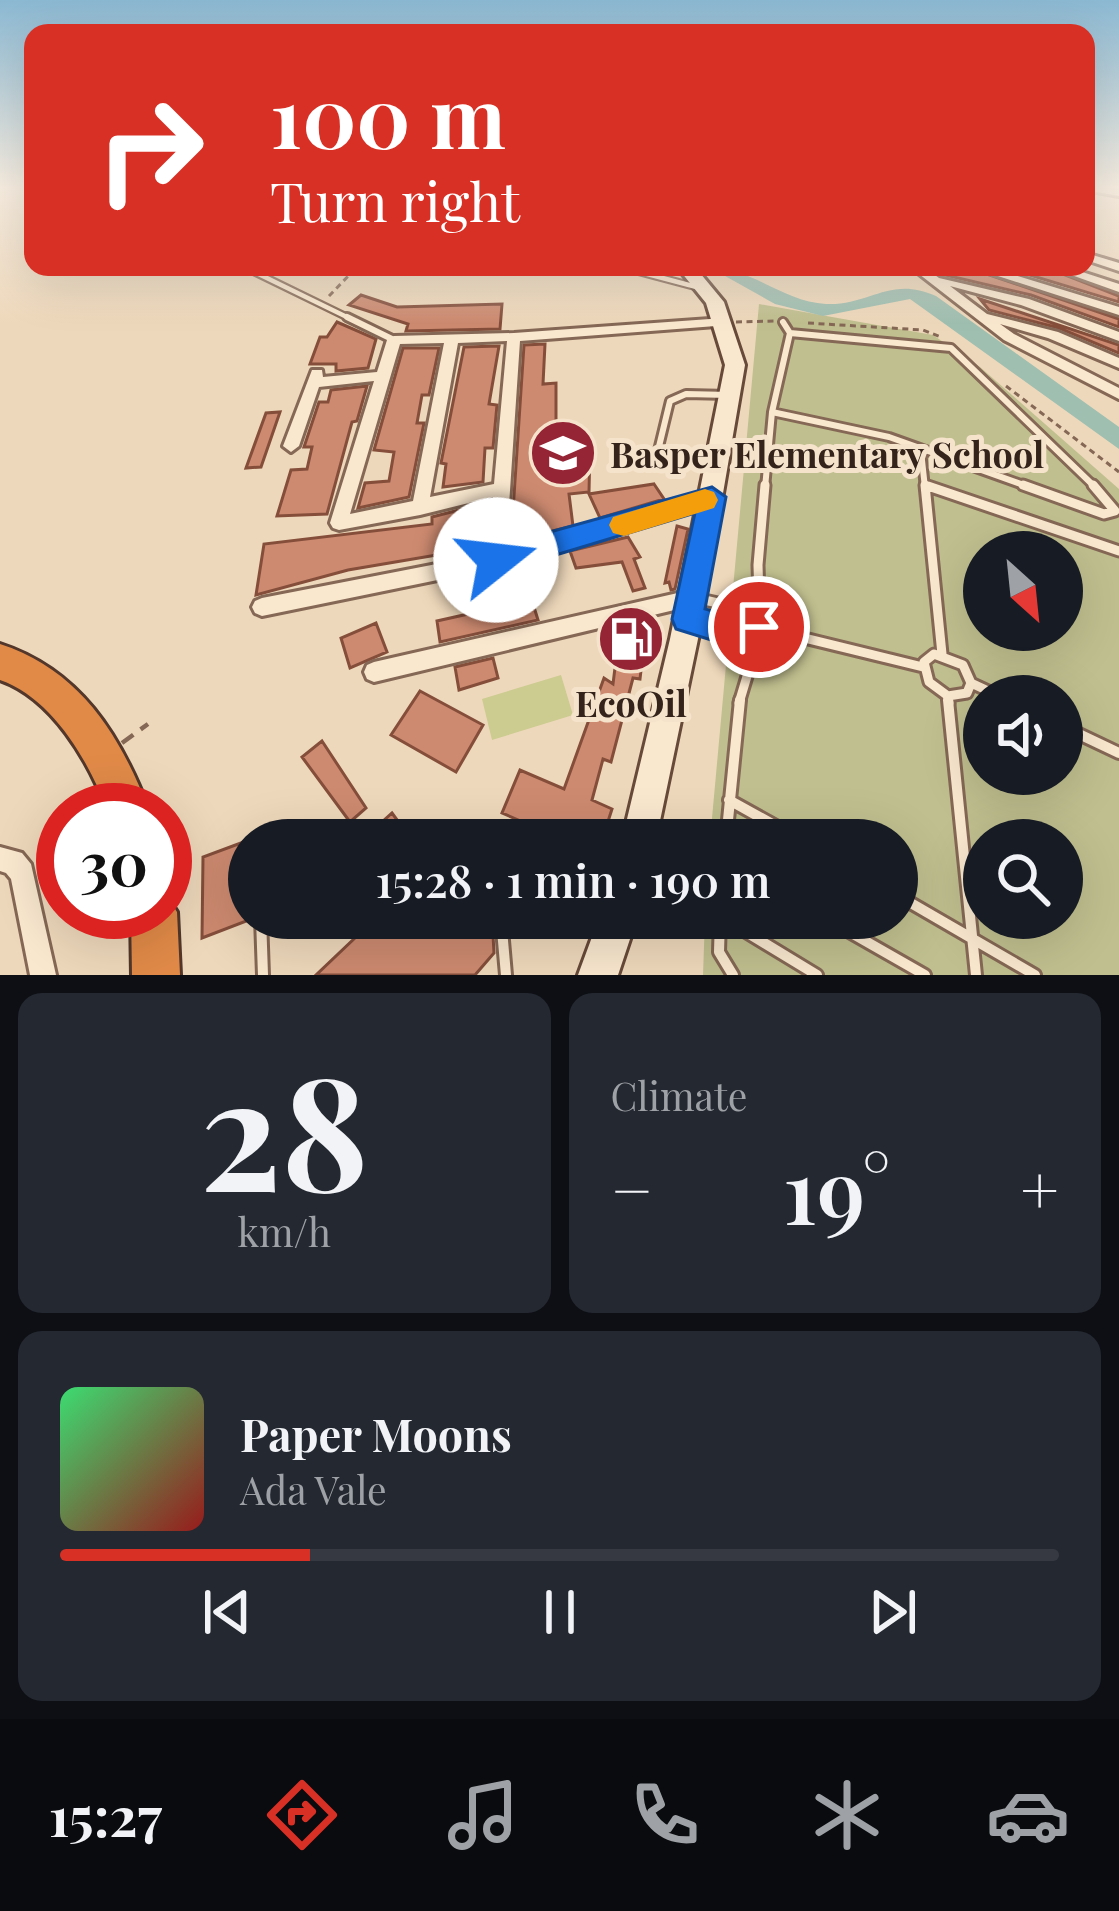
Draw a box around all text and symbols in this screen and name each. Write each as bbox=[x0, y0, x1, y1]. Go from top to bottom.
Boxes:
text: 100 m bbox=[270, 58, 506, 170]
icon: right bbox=[72, 72, 228, 228]
text: Turn right bbox=[270, 165, 520, 237]
school or university icon: Basper Elementary School bbox=[528, 418, 598, 488]
place label: Basper Elementary School bbox=[610, 429, 1044, 477]
position arrow bbox=[433, 497, 559, 623]
north arrow bbox=[963, 531, 1083, 651]
map controls bbox=[963, 531, 1083, 939]
pin bbox=[708, 576, 810, 678]
icon: arrive bbox=[726, 594, 792, 660]
fuel station icon: EcoOil bbox=[596, 604, 666, 674]
button: sound bbox=[963, 675, 1083, 795]
place label: EcoOil bbox=[575, 678, 687, 726]
speed limit sign: 30 bbox=[36, 783, 192, 939]
button: search bbox=[963, 819, 1083, 939]
text: 15:28 · 1 min · 190 m bbox=[376, 849, 770, 909]
text: 28 bbox=[200, 1023, 369, 1231]
text: Climate bbox=[611, 1069, 748, 1121]
text: 19° bbox=[783, 1128, 891, 1248]
text: − bbox=[611, 1144, 653, 1232]
text: + bbox=[1020, 1144, 1059, 1232]
text: km/h bbox=[237, 1205, 331, 1257]
text: Paper Moons bbox=[240, 1403, 512, 1463]
text: Ada Vale bbox=[240, 1463, 387, 1515]
icon: previous bbox=[194, 1579, 260, 1645]
icon: pause bbox=[527, 1579, 593, 1645]
icon: next bbox=[860, 1579, 926, 1645]
icon: directions bbox=[260, 1773, 344, 1857]
icon: music bbox=[441, 1773, 525, 1857]
icon: phone bbox=[623, 1773, 707, 1857]
icon: climate bbox=[805, 1773, 889, 1857]
icon: car bbox=[986, 1773, 1070, 1857]
text: 15:27 bbox=[49, 1779, 162, 1851]

